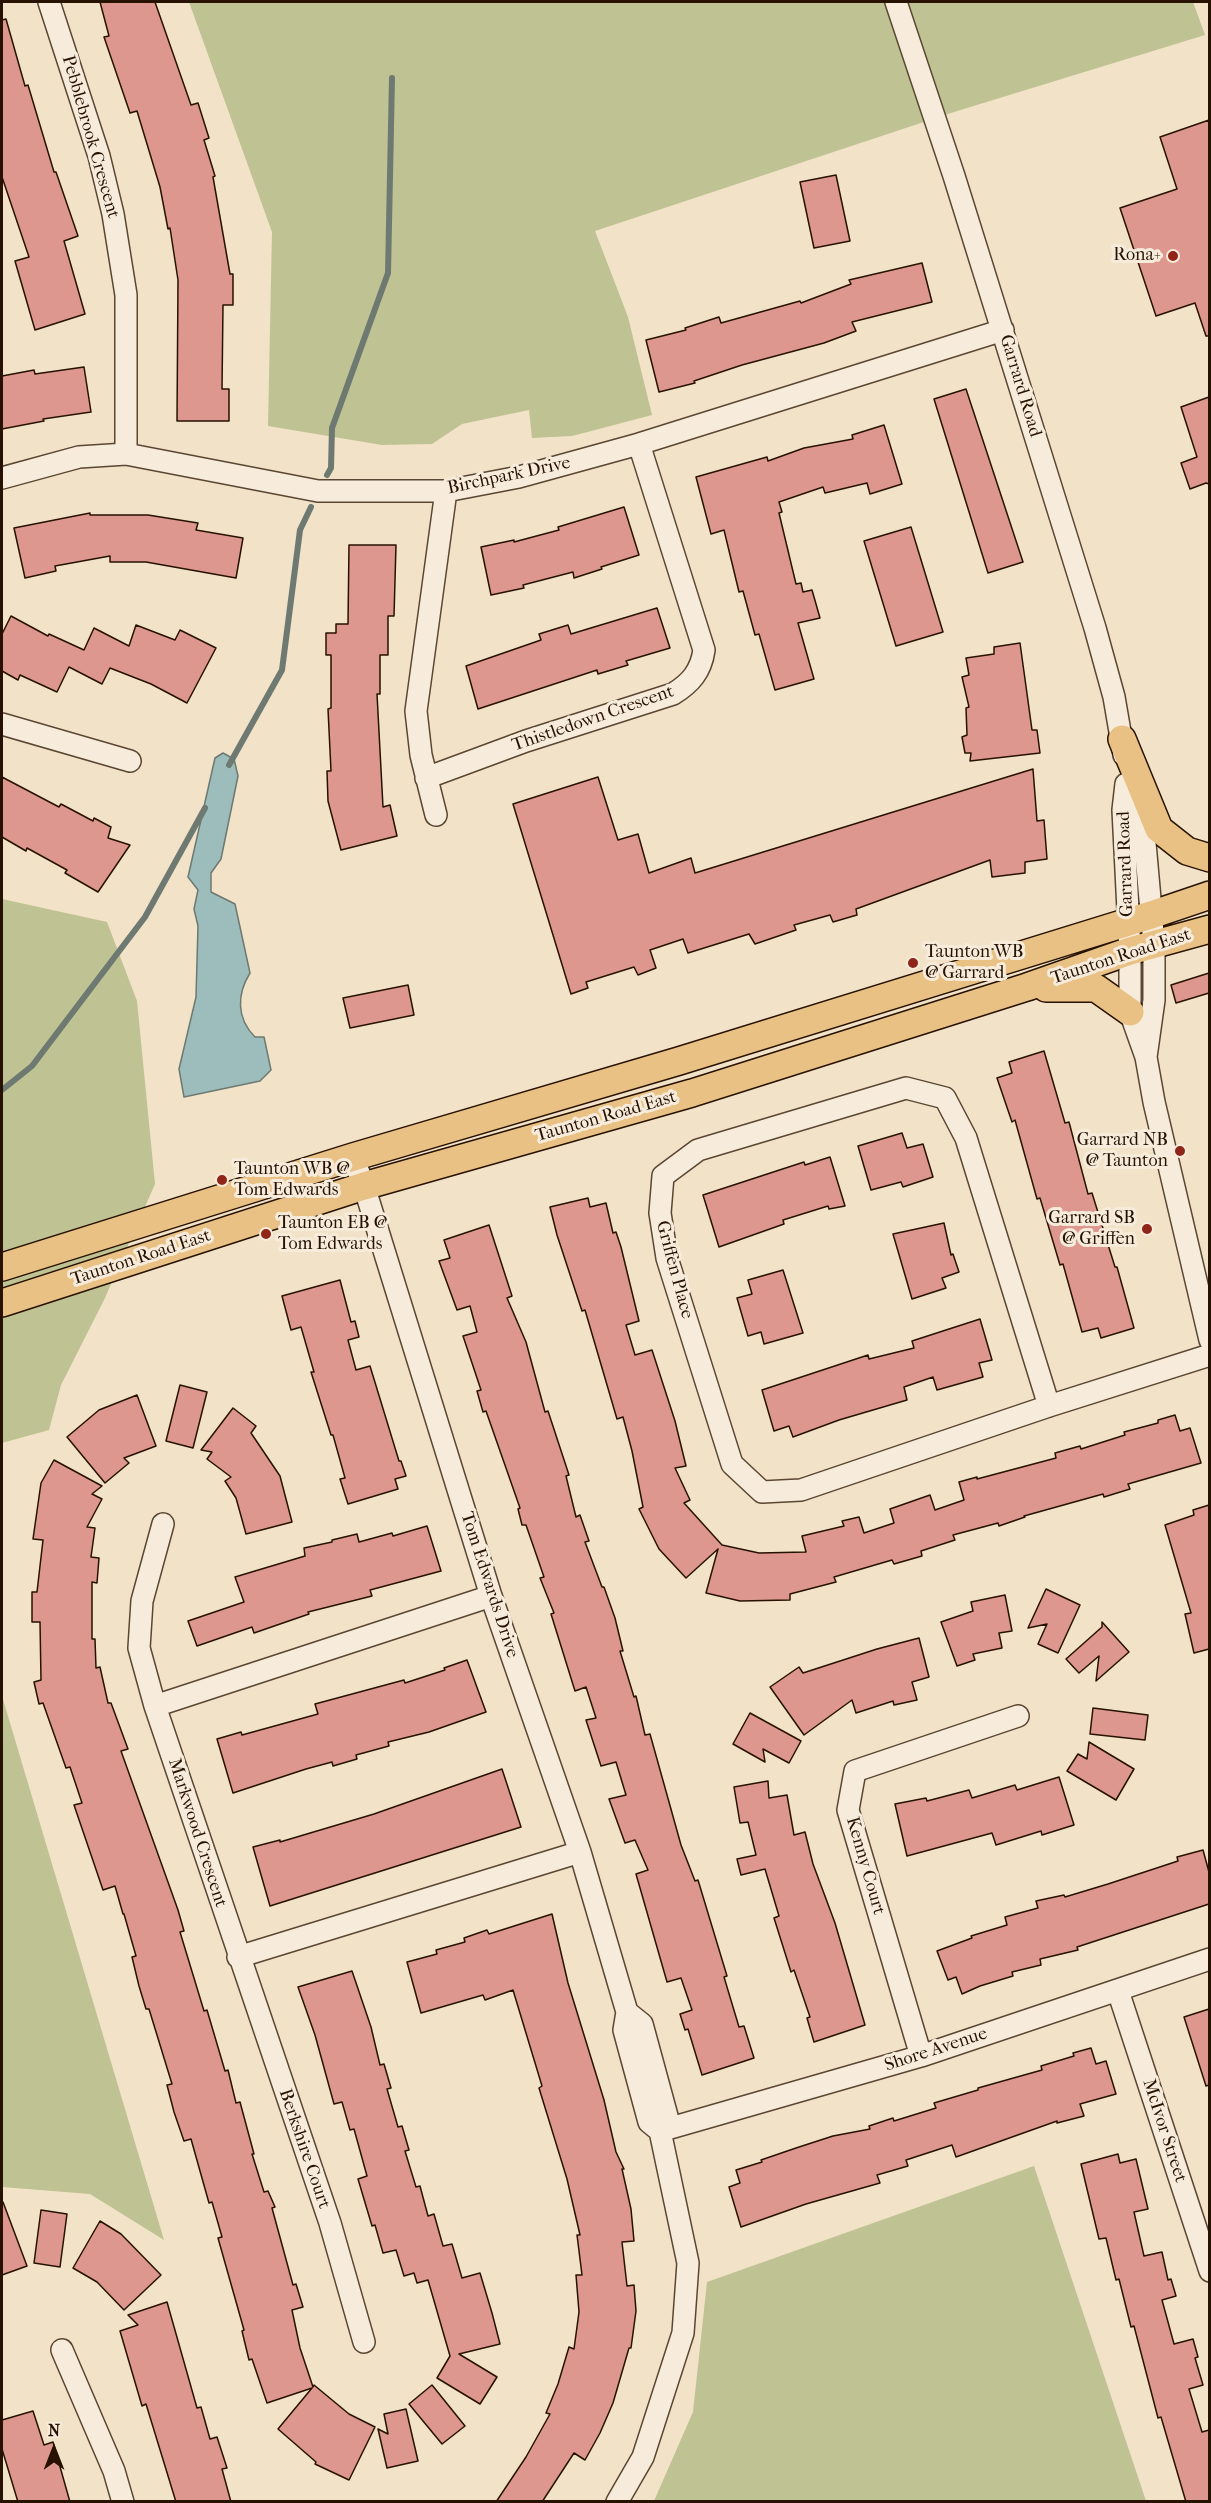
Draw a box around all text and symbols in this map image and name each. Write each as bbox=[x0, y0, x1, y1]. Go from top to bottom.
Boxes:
street label: Pebblebrook Crescent bbox=[56, 53, 124, 221]
place label: Rona+ bbox=[1113, 245, 1161, 267]
marker: Rona+ bbox=[1166, 249, 1180, 263]
street label: Garrard Road bbox=[994, 332, 1046, 440]
street label: Birchpark Drive bbox=[445, 452, 573, 500]
street label: Thistledown Crescent bbox=[509, 681, 677, 757]
street label: Garrard Road bbox=[1113, 811, 1139, 917]
street label: Taunton Road East bbox=[1049, 924, 1193, 990]
place label: Taunton WB @ Garrard bbox=[925, 942, 1023, 984]
marker: Taunton WB @ Garrard bbox=[906, 956, 920, 970]
street label: Taunton Road East bbox=[533, 1087, 679, 1147]
place label: Garrard NB @ Taunton bbox=[1077, 1130, 1168, 1172]
marker: Garrard NB @ Taunton bbox=[1173, 1144, 1187, 1158]
place label: Taunton WB @ Tom Edwards bbox=[234, 1159, 350, 1202]
marker: Taunton WB @ Tom Edwards bbox=[215, 1173, 229, 1187]
place label: Garrard SB @ Griffen bbox=[1048, 1208, 1135, 1250]
place label: Taunton EB @ Tom Edwards bbox=[278, 1213, 387, 1256]
street label: Griffen Place bbox=[651, 1219, 697, 1321]
marker: Garrard SB @ Griffen bbox=[1140, 1222, 1154, 1236]
street label: Taunton Road East bbox=[69, 1225, 213, 1291]
marker: Taunton EB @ Tom Edwards bbox=[259, 1227, 273, 1241]
street label: Tom Edwards Drive bbox=[455, 1509, 523, 1661]
street label: Markwood Crescent bbox=[163, 1756, 231, 1910]
street label: Kenny Court bbox=[841, 1815, 889, 1917]
street label: Shore Avenue bbox=[882, 2023, 990, 2077]
street label: McIvor Street bbox=[1137, 2077, 1191, 2185]
street label: Berkshire Court bbox=[273, 2086, 335, 2212]
north arrow bbox=[24, 2419, 84, 2479]
text: N bbox=[48, 2421, 60, 2440]

